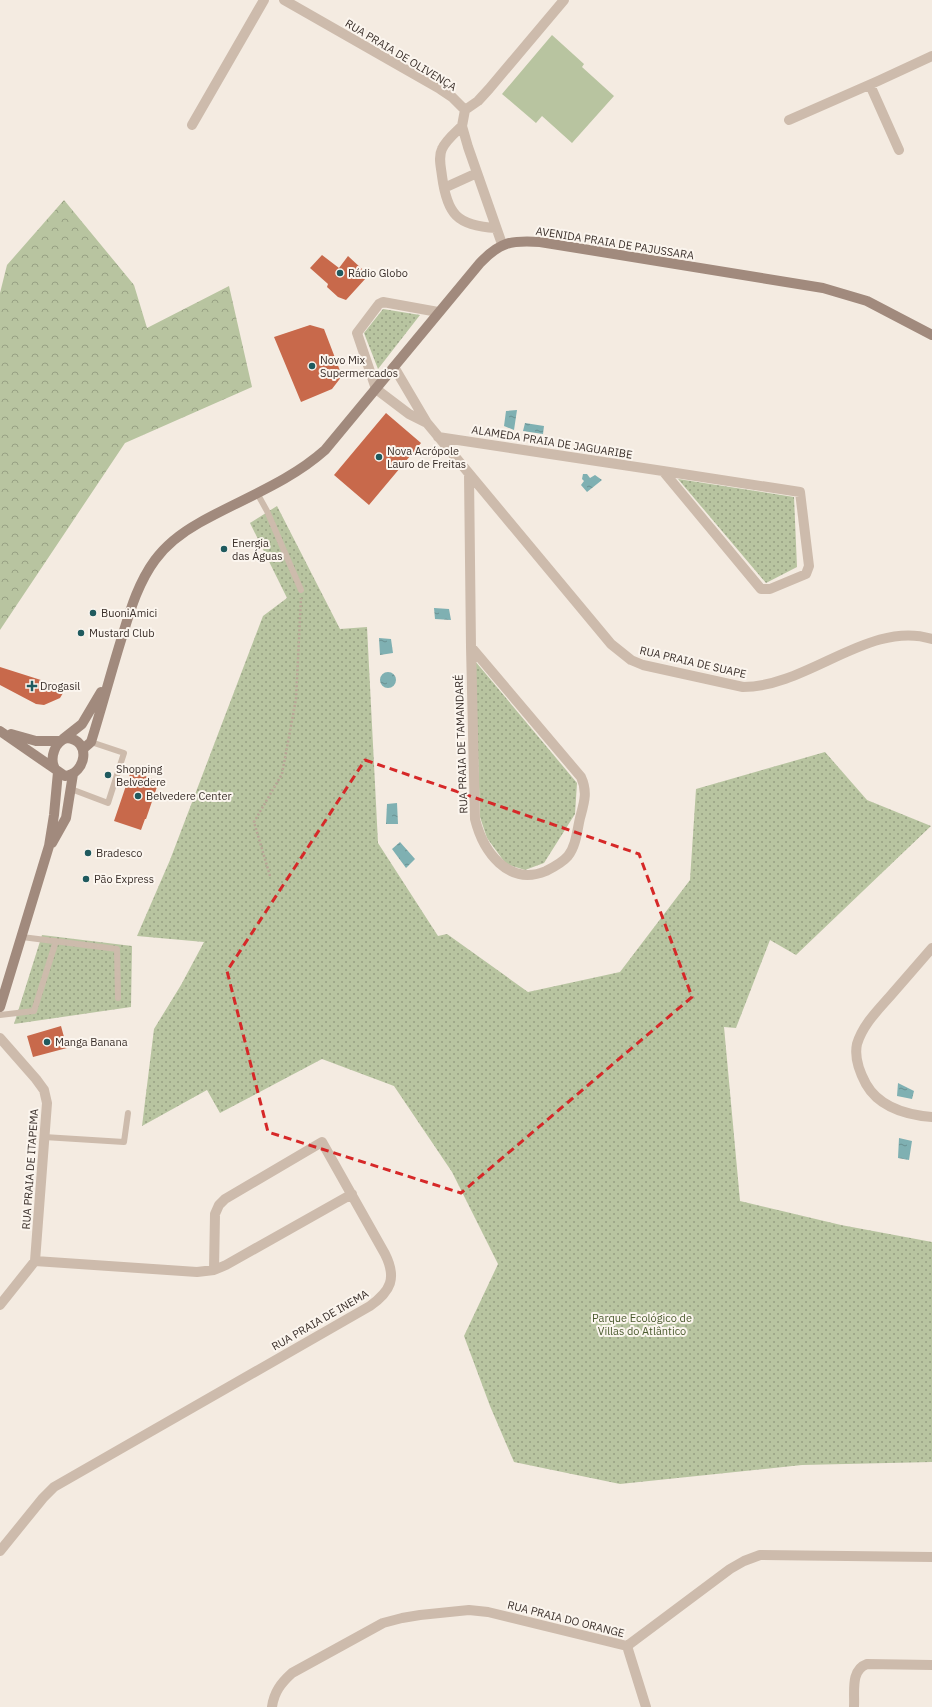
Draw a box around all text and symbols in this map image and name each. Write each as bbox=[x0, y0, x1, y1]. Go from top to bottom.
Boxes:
street label: RUA PRAIA DE OLIVENÇA bbox=[343, 16, 459, 94]
street label: AVENIDA PRAIA DE PAJUSSARA bbox=[535, 224, 695, 262]
place label: Rádio Globo bbox=[348, 266, 408, 280]
marker: Rádio Globo bbox=[335, 268, 345, 278]
place label: Novo Mix Supermercados bbox=[320, 353, 398, 380]
marker: Novo Mix Supermercados bbox=[307, 361, 317, 371]
street label: ALAMEDA PRAIA DE JAGUARIBE bbox=[471, 422, 633, 462]
place label: Nova Acrópole Lauro de Freitas bbox=[387, 444, 466, 471]
marker: Nova Acrópole Lauro de Freitas bbox=[374, 452, 384, 462]
place label: Energia das Águas bbox=[232, 536, 283, 563]
marker: Energia das Águas bbox=[219, 544, 229, 554]
place label: BuoniAmici bbox=[101, 606, 157, 620]
marker: BuoniAmici bbox=[88, 608, 98, 618]
place label: Mustard Club bbox=[89, 626, 155, 640]
marker: Mustard Club bbox=[76, 628, 86, 638]
street label: RUA PRAIA DE SUAPE bbox=[638, 643, 748, 681]
street label: RUA PRAIA DE TAMANDARÉ bbox=[452, 674, 470, 814]
place label: Drogasil bbox=[40, 679, 80, 693]
marker: Drogasil bbox=[27, 681, 37, 691]
place label: Shopping Belvedere bbox=[116, 762, 166, 789]
marker: Shopping Belvedere bbox=[103, 770, 113, 780]
place label: Belvedere Center bbox=[146, 789, 232, 803]
marker: Belvedere Center bbox=[133, 791, 143, 801]
place label: Bradesco bbox=[96, 846, 142, 860]
marker: Bradesco bbox=[83, 848, 93, 858]
place label: Pão Express bbox=[94, 872, 154, 886]
marker: Pão Express bbox=[81, 874, 91, 884]
place label: Manga Banana bbox=[55, 1035, 128, 1049]
marker: Manga Banana bbox=[42, 1037, 52, 1047]
street label: RUA PRAIA DE ITAPEMA bbox=[19, 1108, 41, 1230]
street label: RUA PRAIA DE INEMA bbox=[269, 1287, 371, 1353]
park label: Parque Ecológico de Villas do Atlântico bbox=[592, 1311, 692, 1338]
street label: RUA PRAIA DO ORANGE bbox=[506, 1598, 626, 1640]

